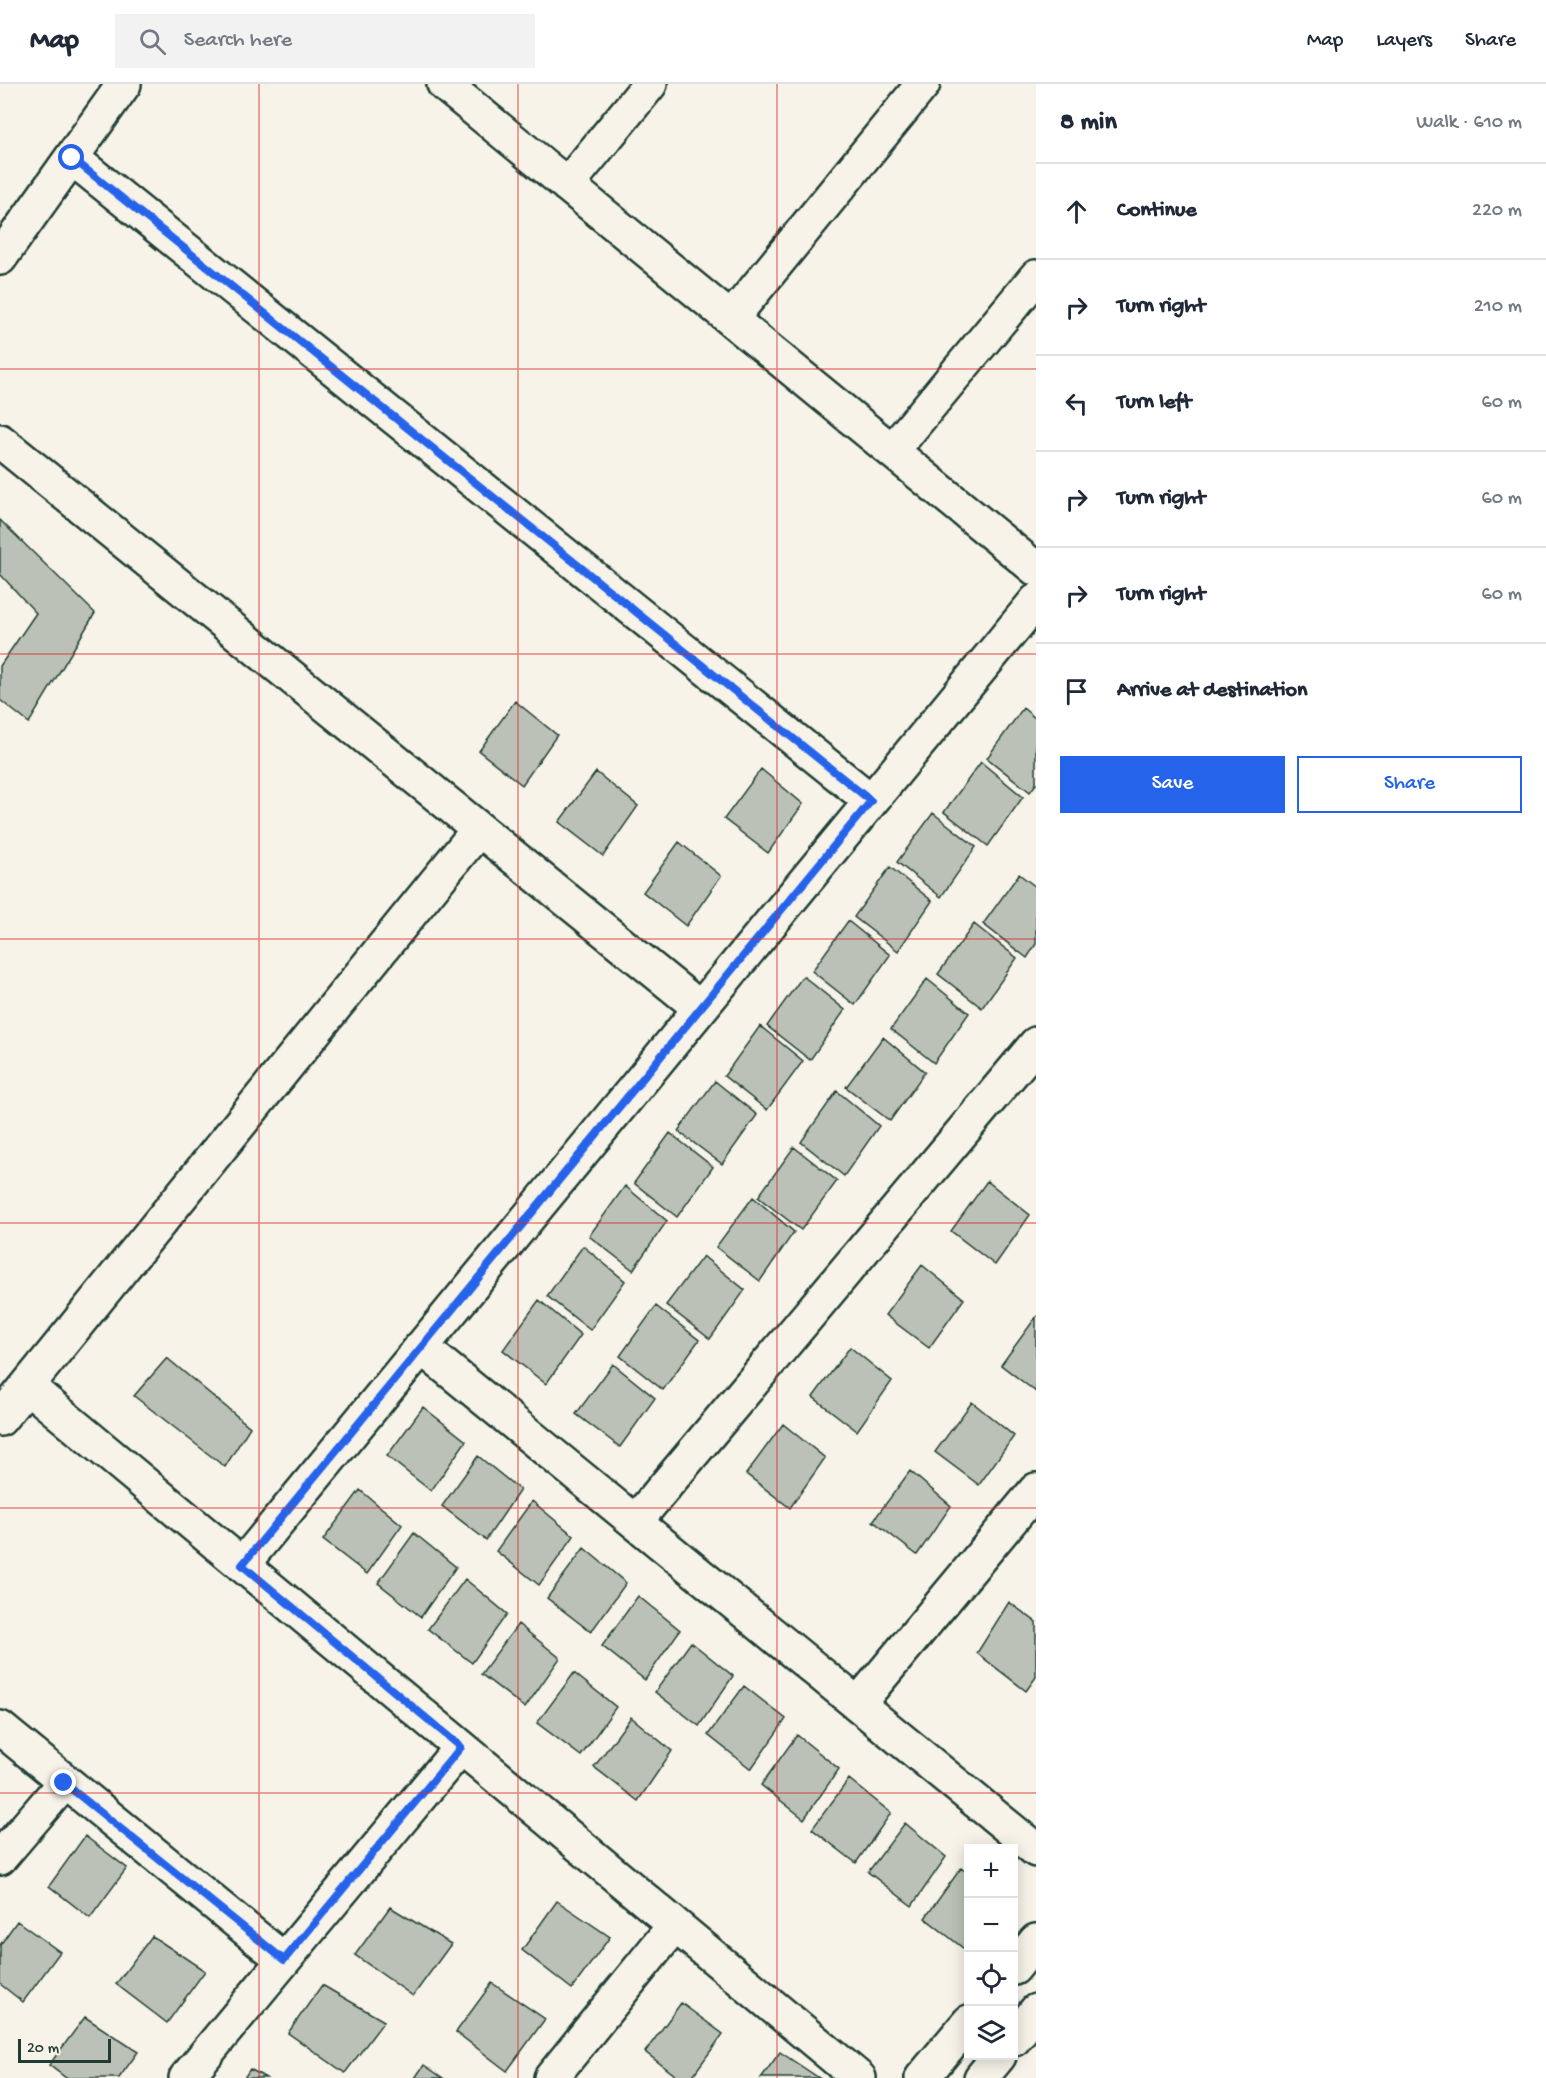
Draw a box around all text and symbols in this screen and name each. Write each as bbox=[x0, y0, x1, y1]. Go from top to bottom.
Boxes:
search box bbox=[115, 14, 535, 68]
text: Map bbox=[30, 25, 79, 58]
icon: search bbox=[136, 25, 169, 58]
text: Search here bbox=[184, 28, 292, 54]
text: Map bbox=[1307, 29, 1343, 54]
text: Layers bbox=[1376, 29, 1432, 54]
text: Share bbox=[1465, 29, 1516, 54]
text: 8 min bbox=[1060, 108, 1117, 139]
text: Walk · 610 m bbox=[1416, 112, 1522, 135]
route start bbox=[58, 144, 84, 170]
icon: ahead bbox=[1060, 195, 1093, 228]
text: Continue bbox=[1117, 198, 1197, 224]
text: 220 m bbox=[1472, 200, 1522, 223]
icon: right bbox=[1060, 291, 1093, 324]
text: Turn right bbox=[1117, 294, 1205, 320]
text: 210 m bbox=[1474, 296, 1522, 319]
icon: left bbox=[1060, 387, 1093, 420]
text: Turn left bbox=[1117, 390, 1191, 416]
text: 60 m bbox=[1482, 392, 1522, 415]
icon: right bbox=[1060, 483, 1093, 516]
text: Turn right bbox=[1117, 486, 1205, 512]
text: 60 m bbox=[1482, 488, 1522, 511]
icon: right bbox=[1060, 579, 1093, 612]
text: Turn right bbox=[1117, 582, 1205, 608]
text: 60 m bbox=[1482, 584, 1522, 607]
icon: arrive bbox=[1060, 675, 1093, 708]
text: Arrive at destination bbox=[1117, 678, 1307, 704]
button: Save bbox=[1060, 756, 1285, 813]
button: Share bbox=[1297, 756, 1522, 813]
route end bbox=[50, 1769, 76, 1795]
map controls bbox=[964, 1844, 1018, 2060]
button: + bbox=[964, 1844, 1018, 1898]
button: − bbox=[964, 1898, 1018, 1952]
button: locate bbox=[964, 1952, 1018, 2006]
button: layers bbox=[964, 2006, 1018, 2060]
scale bar bbox=[18, 2036, 111, 2064]
text: 20 m bbox=[27, 2040, 59, 2059]

